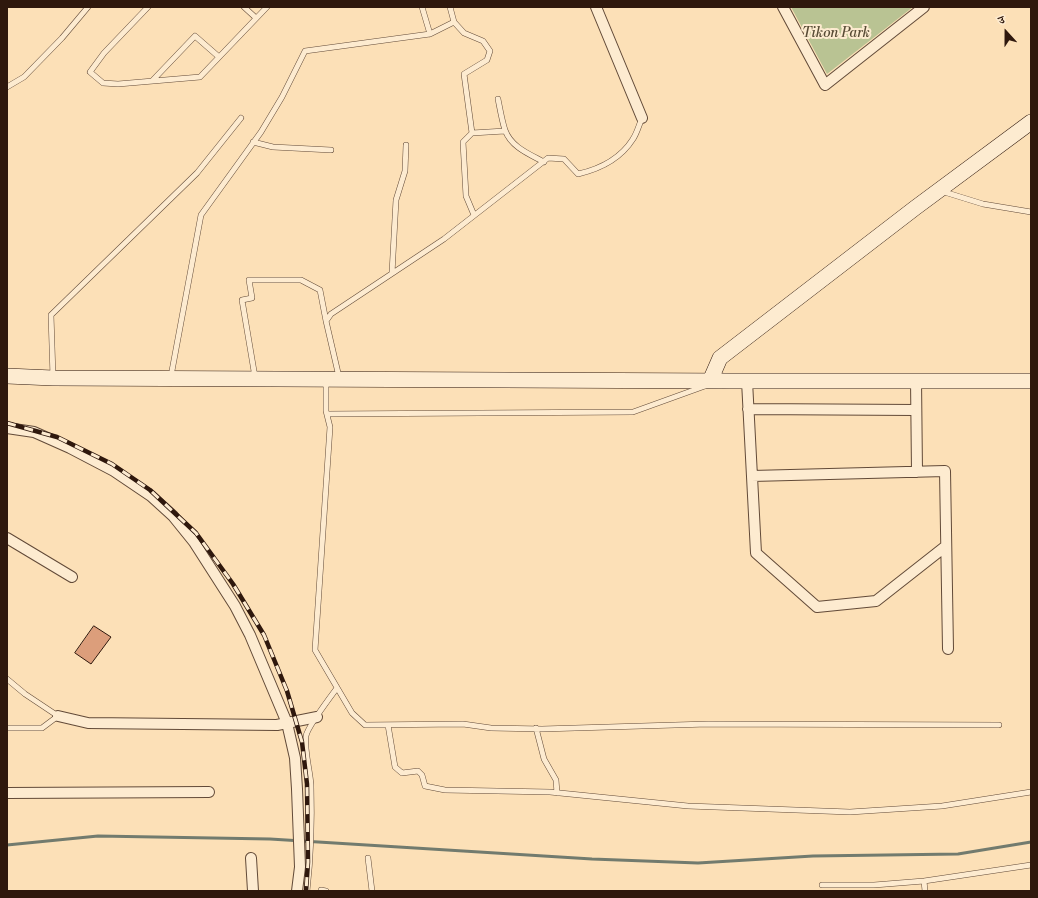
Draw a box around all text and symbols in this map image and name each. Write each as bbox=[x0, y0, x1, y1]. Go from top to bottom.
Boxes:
north arrow bbox=[986, 12, 1026, 52]
text: उ bbox=[997, 13, 1007, 28]
park label: Tikon Park bbox=[802, 26, 870, 42]

